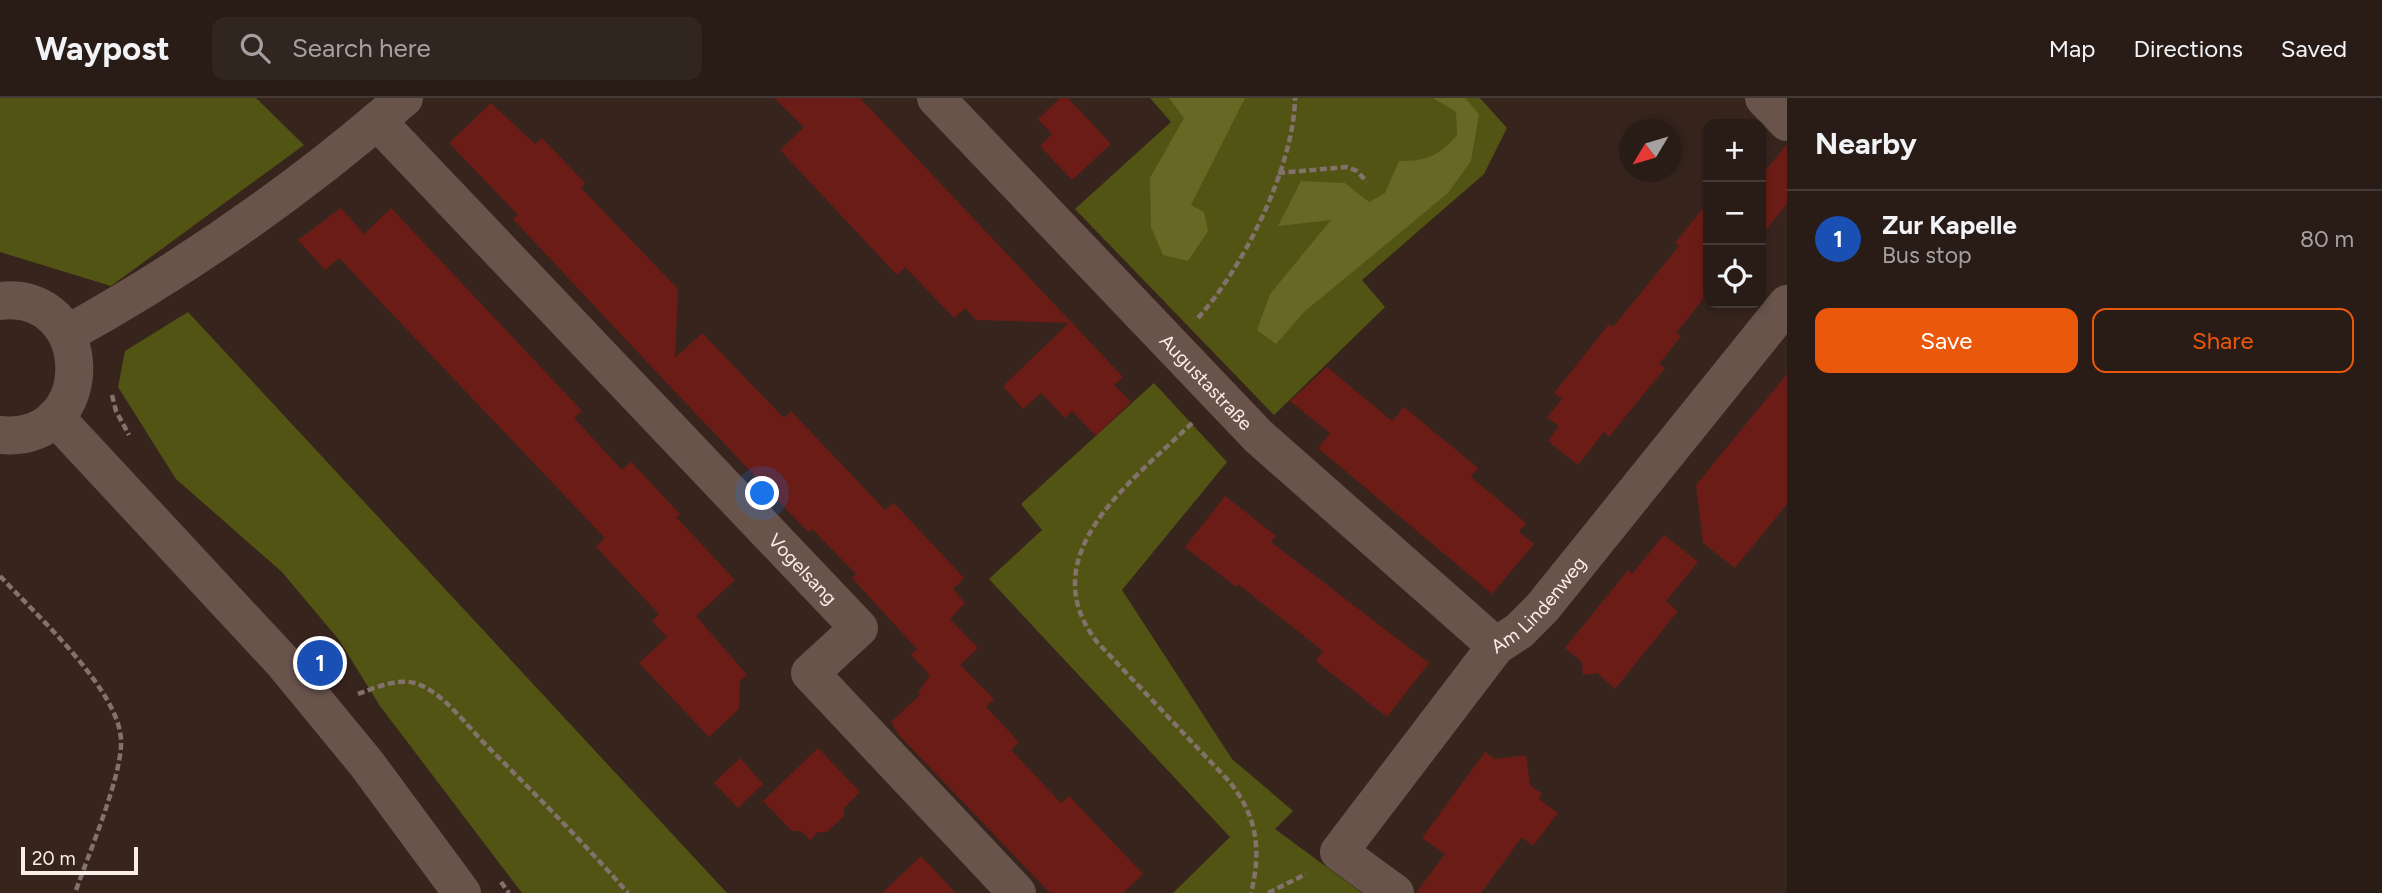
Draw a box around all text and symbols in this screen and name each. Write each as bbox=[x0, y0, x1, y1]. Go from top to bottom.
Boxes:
search box bbox=[212, 17, 702, 80]
text: Waypost bbox=[35, 29, 170, 68]
icon: search bbox=[236, 29, 274, 67]
text: Search here bbox=[292, 32, 431, 64]
text: Map bbox=[2049, 34, 2095, 63]
text: Directions bbox=[2133, 34, 2243, 63]
text: Saved bbox=[2281, 34, 2347, 63]
north arrow bbox=[1619, 119, 1682, 182]
map controls bbox=[1703, 119, 1766, 308]
button: + bbox=[1703, 119, 1766, 182]
text: Nearby bbox=[1815, 125, 1917, 162]
button: − bbox=[1703, 182, 1766, 245]
text: Zur Kapelle bbox=[1882, 209, 2017, 241]
text: 1 bbox=[1833, 225, 1843, 253]
text: 80 m bbox=[2300, 225, 2354, 253]
text: Bus stop bbox=[1882, 241, 1972, 269]
button: locate bbox=[1703, 245, 1766, 308]
button: Save bbox=[1815, 308, 2078, 373]
button: Share bbox=[2092, 308, 2354, 373]
street label: Augustastraße bbox=[1155, 329, 1257, 435]
your location bbox=[745, 476, 779, 510]
street label: Vogelsang bbox=[763, 529, 842, 610]
street label: Am Lindenweg bbox=[1487, 552, 1591, 658]
pin: 1 bbox=[297, 637, 343, 689]
scale bar bbox=[21, 844, 138, 876]
text: 20 m bbox=[32, 847, 76, 870]

